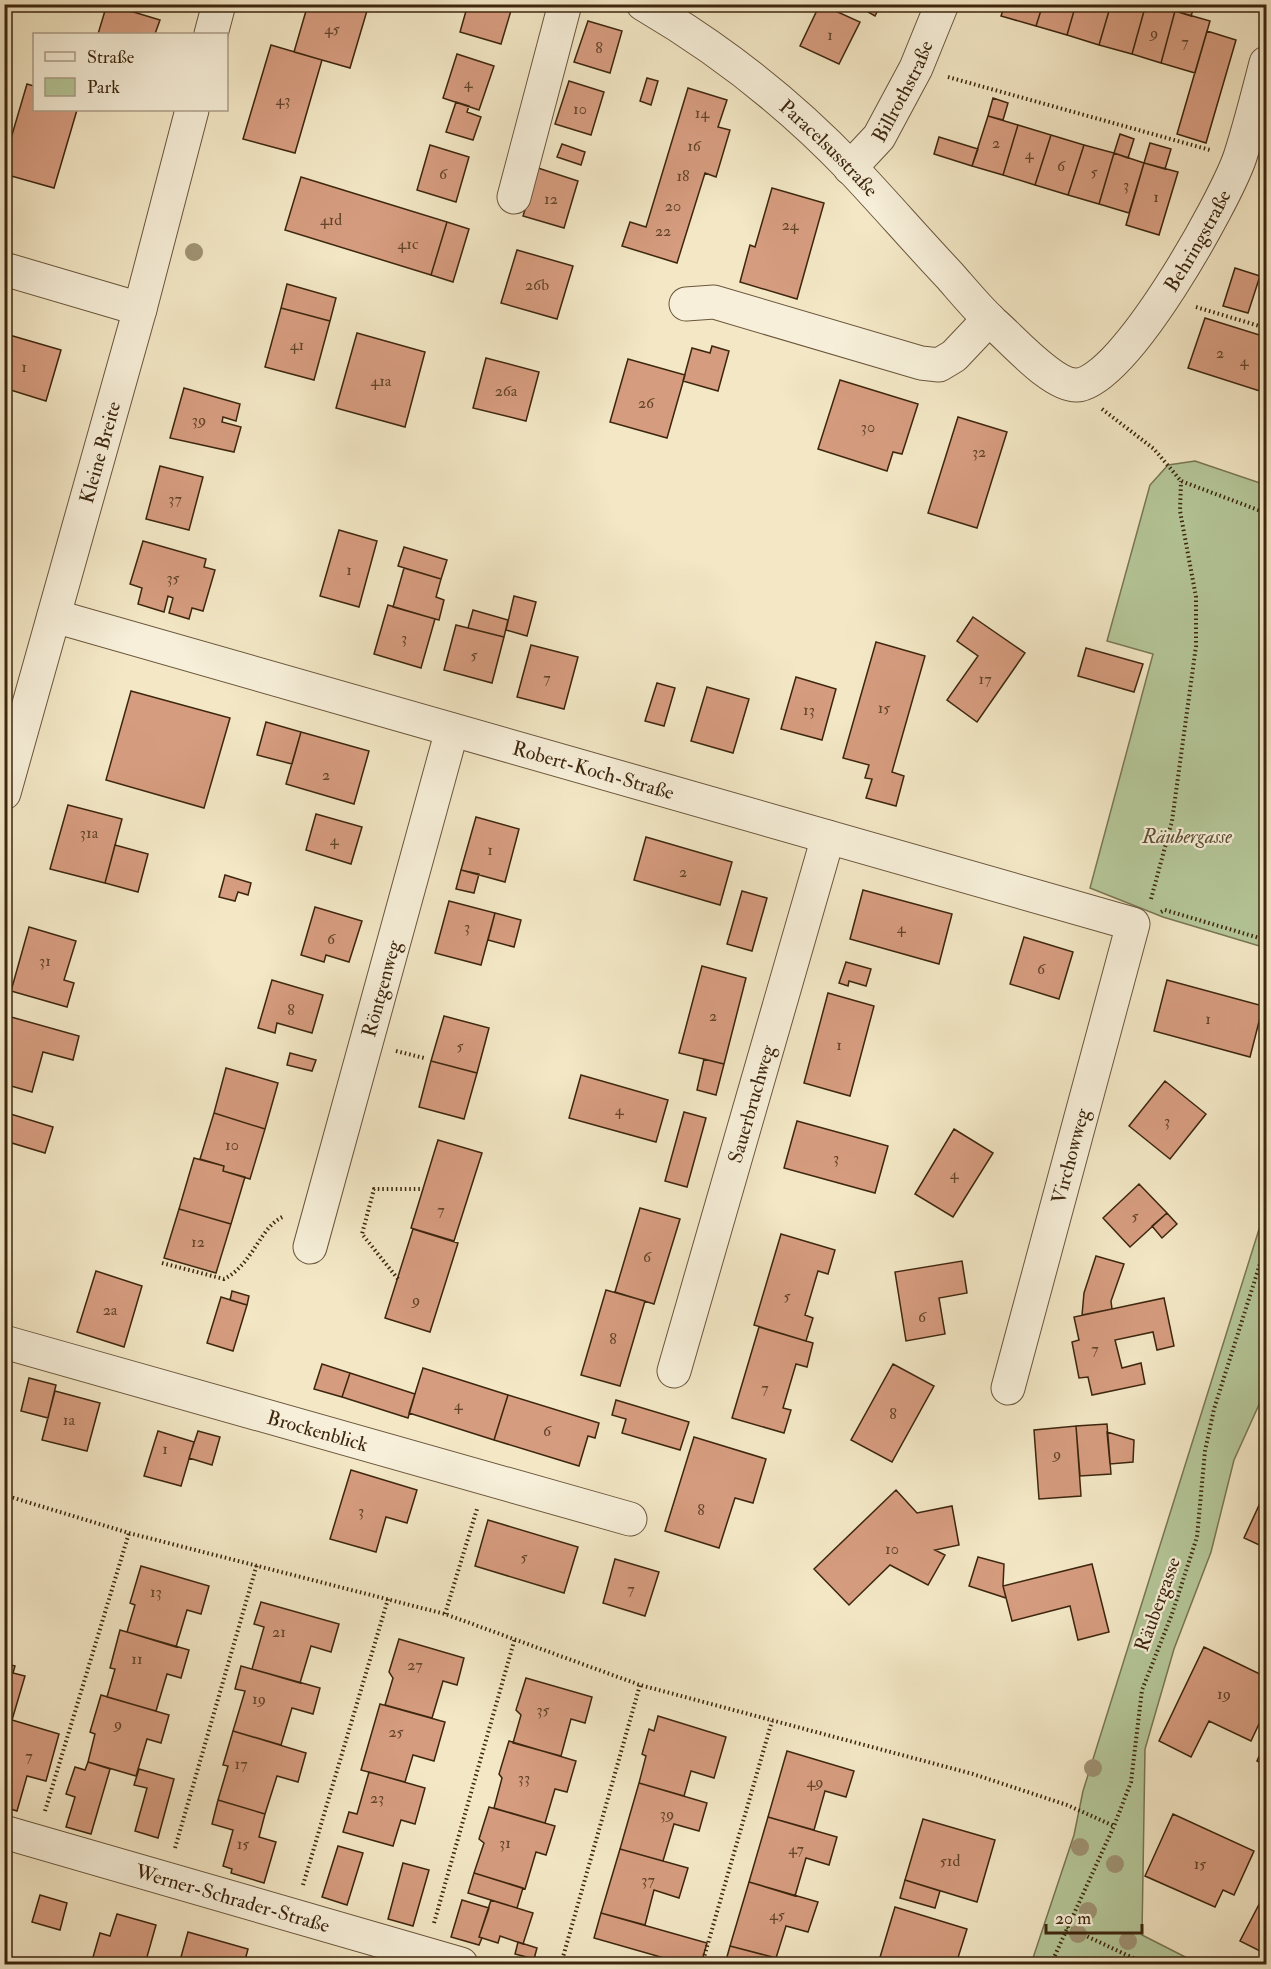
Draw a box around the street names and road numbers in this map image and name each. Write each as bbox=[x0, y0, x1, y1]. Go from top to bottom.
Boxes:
street label: Billrothstraße bbox=[867, 37, 939, 147]
street label: Paracelsusstraße bbox=[774, 94, 883, 202]
street label: Behringstraße bbox=[1159, 186, 1237, 296]
street label: Kleine Breite bbox=[74, 399, 126, 506]
street label: Robert-Koch-Straße bbox=[510, 736, 677, 805]
street label: Röntgenweg bbox=[356, 936, 407, 1040]
street label: Sauerbruchweg bbox=[723, 1041, 781, 1166]
street label: Virchowweg bbox=[1046, 1105, 1095, 1206]
street label: Brockenblick bbox=[264, 1405, 371, 1457]
street label: Räubergasse bbox=[1129, 1554, 1186, 1655]
street label: Werner-Schrader-Straße bbox=[132, 1858, 333, 1938]

